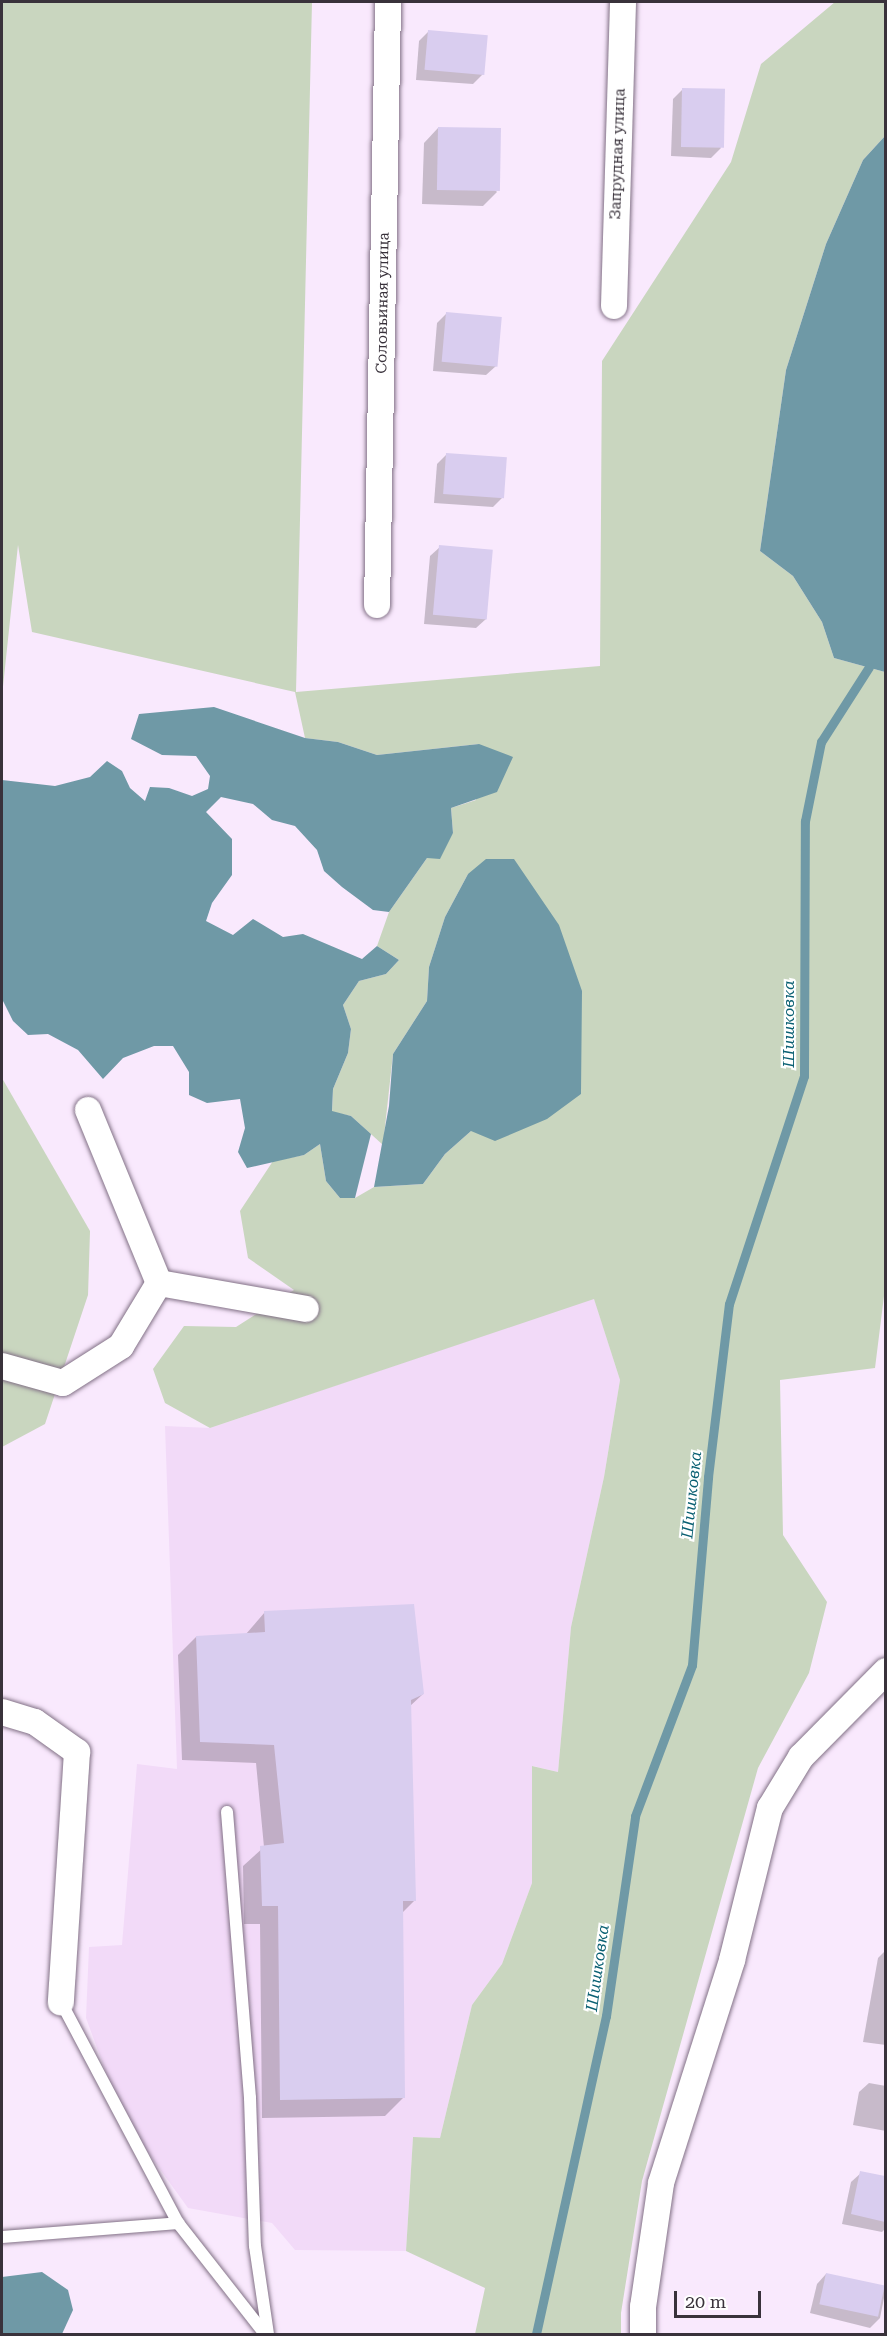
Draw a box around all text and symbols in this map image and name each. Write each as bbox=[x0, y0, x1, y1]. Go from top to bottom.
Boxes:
street label: Запрудная улица bbox=[607, 88, 629, 220]
street label: Соловьиная улица bbox=[373, 232, 393, 374]
water label: Шишковка bbox=[779, 980, 799, 1068]
water label: Шишковка bbox=[678, 1450, 706, 1540]
water label: Шишковка bbox=[582, 1923, 614, 2013]
scale bar bbox=[677, 2279, 764, 2317]
text: 20 m bbox=[685, 2291, 726, 2312]

